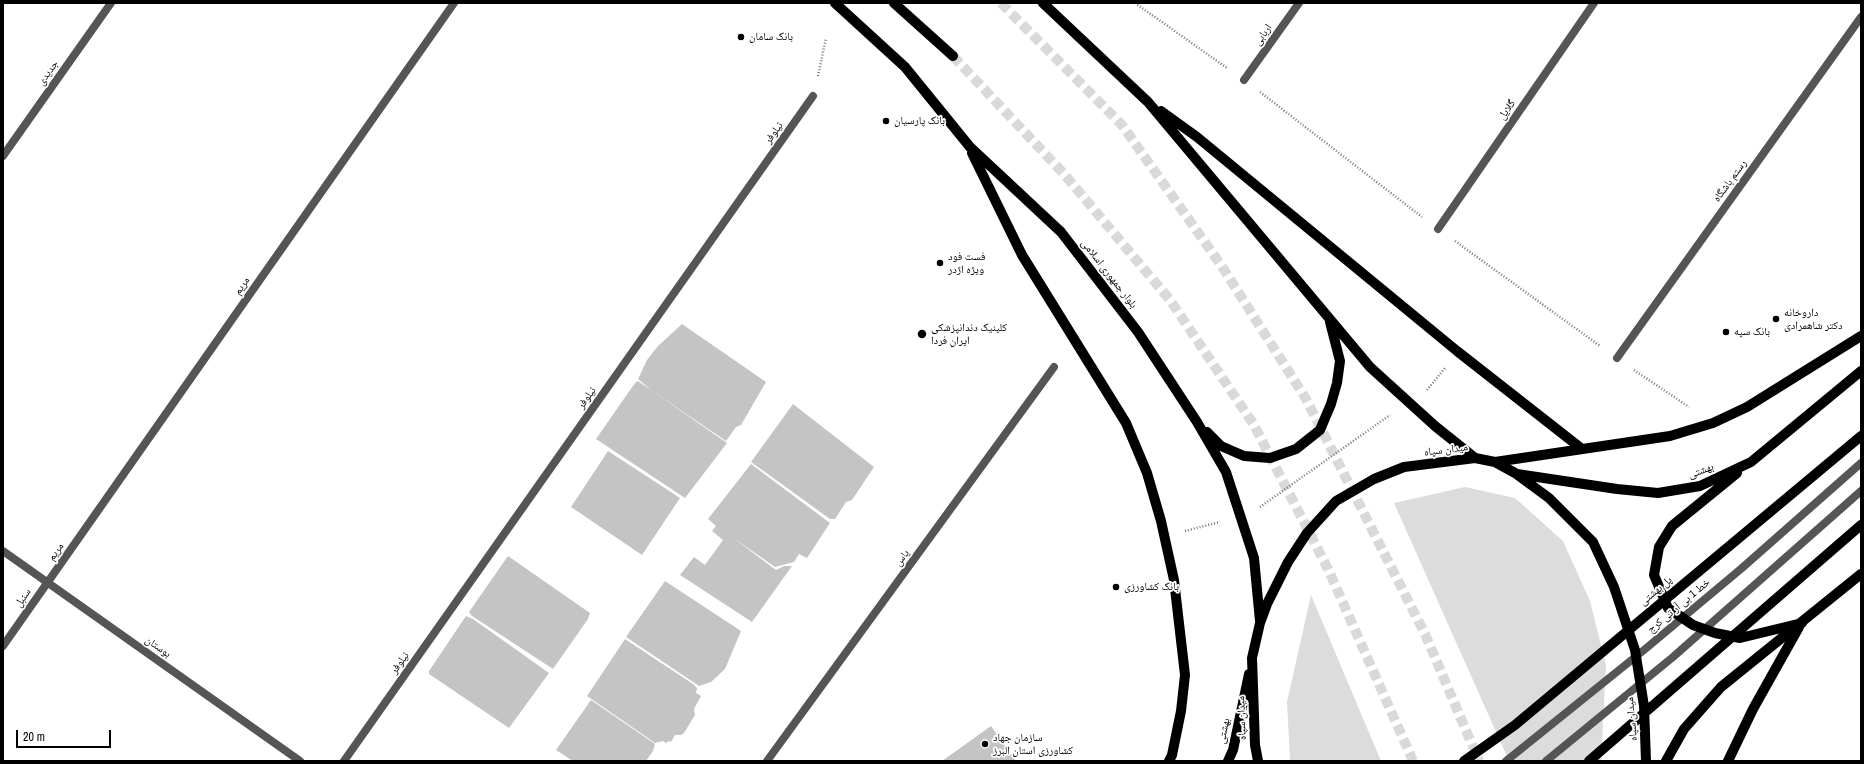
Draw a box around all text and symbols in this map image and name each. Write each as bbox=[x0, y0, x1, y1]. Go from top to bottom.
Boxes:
street label: اربابی bbox=[1251, 22, 1275, 48]
place label: بانک سامان bbox=[749, 30, 793, 44]
marker: بانک سامان bbox=[736, 32, 746, 42]
street label: جدیدی bbox=[35, 58, 61, 88]
street label: گلایل bbox=[1495, 97, 1519, 123]
place label: بانک پارسیان bbox=[894, 114, 945, 128]
marker: بانک پارسیان bbox=[881, 116, 891, 126]
street label: نیلوفر bbox=[762, 119, 786, 147]
street label: رستم باشگاه bbox=[1710, 157, 1750, 205]
street label: بلوار جمهوری اسلامی bbox=[1078, 237, 1140, 311]
place label: فست فود ویژه اژدر bbox=[948, 250, 986, 276]
marker: فست فود ویژه اژدر bbox=[935, 258, 945, 268]
street label: مریم bbox=[231, 274, 253, 298]
place label: داروخانه دکتر شاهمرادی bbox=[1784, 306, 1843, 332]
marker: داروخانه دکتر شاهمرادی bbox=[1771, 314, 1781, 324]
place label: کلینیک دندانپزشکی ایران فردا bbox=[931, 321, 1007, 347]
place label: بانک سپه bbox=[1734, 325, 1770, 339]
marker: بانک سپه bbox=[1721, 327, 1731, 337]
marker: کلینیک دندانپزشکی ایران فردا bbox=[916, 328, 928, 340]
street label: نیلوفر bbox=[575, 384, 599, 412]
street label: میدان سپاه bbox=[1423, 441, 1469, 459]
street label: بهشتى bbox=[1687, 460, 1715, 482]
street label: مریم bbox=[45, 540, 67, 564]
street label: یاس bbox=[891, 547, 913, 569]
street label: پل بهشتی bbox=[1637, 573, 1675, 609]
street label: خط 1 بی آر تی کرج bbox=[1645, 576, 1713, 636]
place label: بانک کشاورزی bbox=[1124, 580, 1179, 594]
marker: بانک کشاورزی bbox=[1111, 582, 1121, 592]
street label: سنبل bbox=[12, 586, 34, 610]
street label: بوستان bbox=[143, 633, 173, 661]
street label: نیلوفر bbox=[388, 649, 412, 677]
street label: میدان سپاه bbox=[1235, 696, 1249, 740]
street label: میدان سپاه bbox=[1623, 696, 1641, 742]
street label: بهشتى bbox=[1215, 717, 1233, 745]
scale bar bbox=[18, 722, 113, 748]
text: 20 m bbox=[23, 729, 45, 745]
place label: سازمان جهاد کشاورزی استان البرز bbox=[993, 731, 1073, 757]
marker: سازمان جهاد کشاورزی استان البرز bbox=[980, 739, 990, 749]

